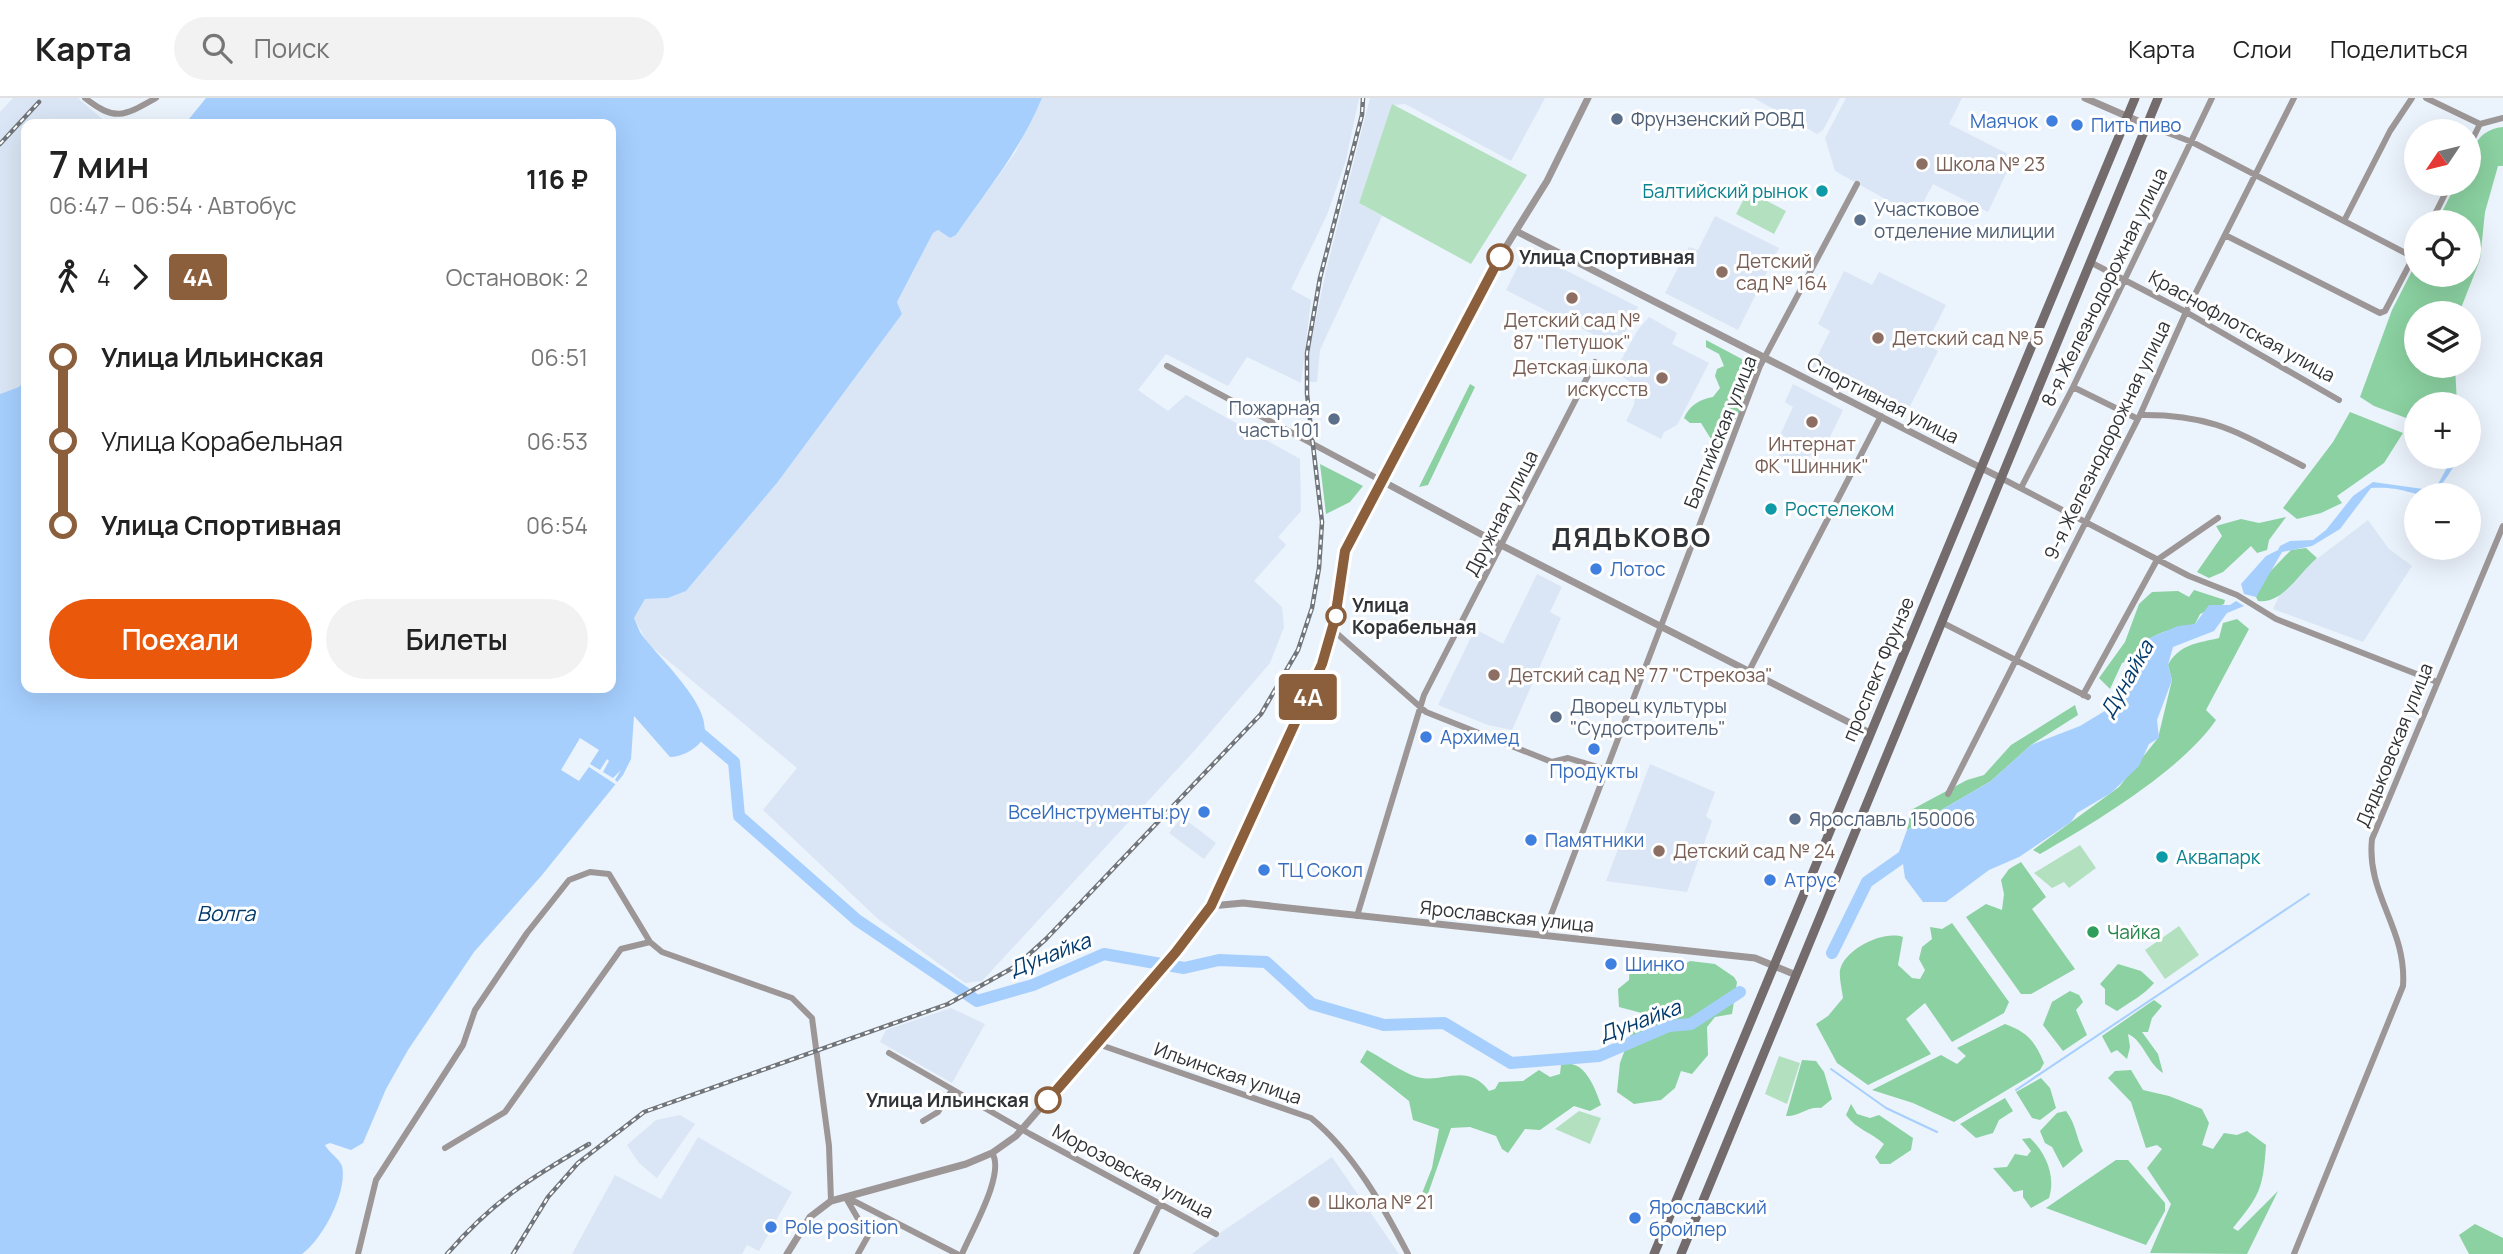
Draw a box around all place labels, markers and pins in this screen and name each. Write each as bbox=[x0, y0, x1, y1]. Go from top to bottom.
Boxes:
place label: Фрунзенский РОВД bbox=[1631, 106, 1805, 132]
place label: Маячок bbox=[1970, 108, 2039, 134]
marker: Фрунзенский РОВД bbox=[1609, 111, 1625, 127]
place label: Пить пиво bbox=[2091, 112, 2182, 138]
marker: Маячок bbox=[2044, 113, 2060, 129]
marker: Пить пиво bbox=[2069, 117, 2085, 133]
place label: Школа № 23 bbox=[1936, 151, 2045, 177]
marker: Школа № 23 bbox=[1914, 156, 1930, 172]
place label: Балтийский рынок bbox=[1643, 178, 1809, 204]
marker: Балтийский рынок bbox=[1814, 183, 1830, 199]
place label: Участковое отделение милиции bbox=[1874, 196, 2055, 244]
marker: Участковое отделение милиции bbox=[1852, 212, 1868, 228]
marker: Улица Спортивная bbox=[1487, 244, 1513, 270]
place label: Улица Спортивная bbox=[1519, 244, 1695, 270]
place label: Детский сад № 164 bbox=[1736, 248, 1827, 296]
marker: Детский сад № 164 bbox=[1714, 264, 1730, 280]
marker: Детский сад № 87 "Петушок" bbox=[1564, 290, 1580, 306]
place label: Детский сад № 87 "Петушок" bbox=[1504, 307, 1641, 355]
place label: Детский сад № 5 bbox=[1892, 325, 2044, 351]
marker: Детский сад № 5 bbox=[1870, 330, 1886, 346]
place label: Детская школа искусств bbox=[1512, 354, 1648, 402]
marker: Детская школа искусств bbox=[1654, 370, 1670, 386]
place label: Пожарная часть 101 bbox=[1229, 395, 1320, 443]
marker: Пожарная часть 101 bbox=[1326, 411, 1342, 427]
marker: Интернат ФК "Шинник" bbox=[1804, 414, 1820, 430]
place label: Интернат ФК "Шинник" bbox=[1755, 431, 1869, 479]
place label: Ростелеком bbox=[1785, 496, 1894, 522]
marker: Ростелеком bbox=[1763, 501, 1779, 517]
place label: Лотос bbox=[1610, 556, 1665, 582]
marker: Лотос bbox=[1588, 561, 1604, 577]
place label: Улица Корабельная bbox=[1352, 592, 1477, 640]
marker: Улица Корабельная bbox=[1326, 606, 1346, 626]
place label: Детский сад № 77 "Стрекоза" bbox=[1508, 662, 1773, 688]
marker: Детский сад № 77 "Стрекоза" bbox=[1486, 667, 1502, 683]
place label: Дворец культуры "Судостроитель" bbox=[1570, 693, 1727, 741]
marker: Дворец культуры "Судостроитель" bbox=[1548, 709, 1564, 725]
place label: Архимед bbox=[1440, 724, 1519, 750]
marker: Архимед bbox=[1418, 729, 1434, 745]
marker: Продукты bbox=[1586, 741, 1602, 757]
place label: Продукты bbox=[1550, 758, 1638, 784]
place label: ВсеИнструменты.ру bbox=[1008, 799, 1190, 825]
marker: ВсеИнструменты.ру bbox=[1196, 804, 1212, 820]
place label: Ярославль 150006 bbox=[1809, 806, 1975, 832]
marker: Ярославль 150006 bbox=[1787, 811, 1803, 827]
place label: Памятники bbox=[1545, 827, 1644, 853]
marker: Памятники bbox=[1523, 832, 1539, 848]
place label: Детский сад № 24 bbox=[1673, 838, 1835, 864]
marker: Детский сад № 24 bbox=[1651, 843, 1667, 859]
place label: Аквапарк bbox=[2176, 844, 2261, 870]
marker: Аквапарк bbox=[2154, 849, 2170, 865]
place label: ТЦ Сокол bbox=[1278, 857, 1363, 883]
marker: ТЦ Сокол bbox=[1256, 862, 1272, 878]
place label: Атрус bbox=[1784, 867, 1837, 893]
marker: Атрус bbox=[1762, 872, 1778, 888]
place label: Чайка bbox=[2107, 919, 2161, 945]
marker: Чайка bbox=[2085, 924, 2101, 940]
place label: Шинко bbox=[1625, 951, 1685, 977]
marker: Шинко bbox=[1603, 956, 1619, 972]
place label: Улица Ильинская bbox=[866, 1087, 1029, 1113]
marker: Улица Ильинская bbox=[1035, 1087, 1061, 1113]
place label: Школа № 21 bbox=[1328, 1189, 1434, 1215]
marker: Школа № 21 bbox=[1306, 1194, 1322, 1210]
place label: Ярославский бройлер bbox=[1649, 1194, 1767, 1242]
marker: Ярославский бройлер bbox=[1627, 1210, 1643, 1226]
place label: Pole position bbox=[785, 1214, 898, 1240]
marker: Pole position bbox=[763, 1219, 779, 1235]

